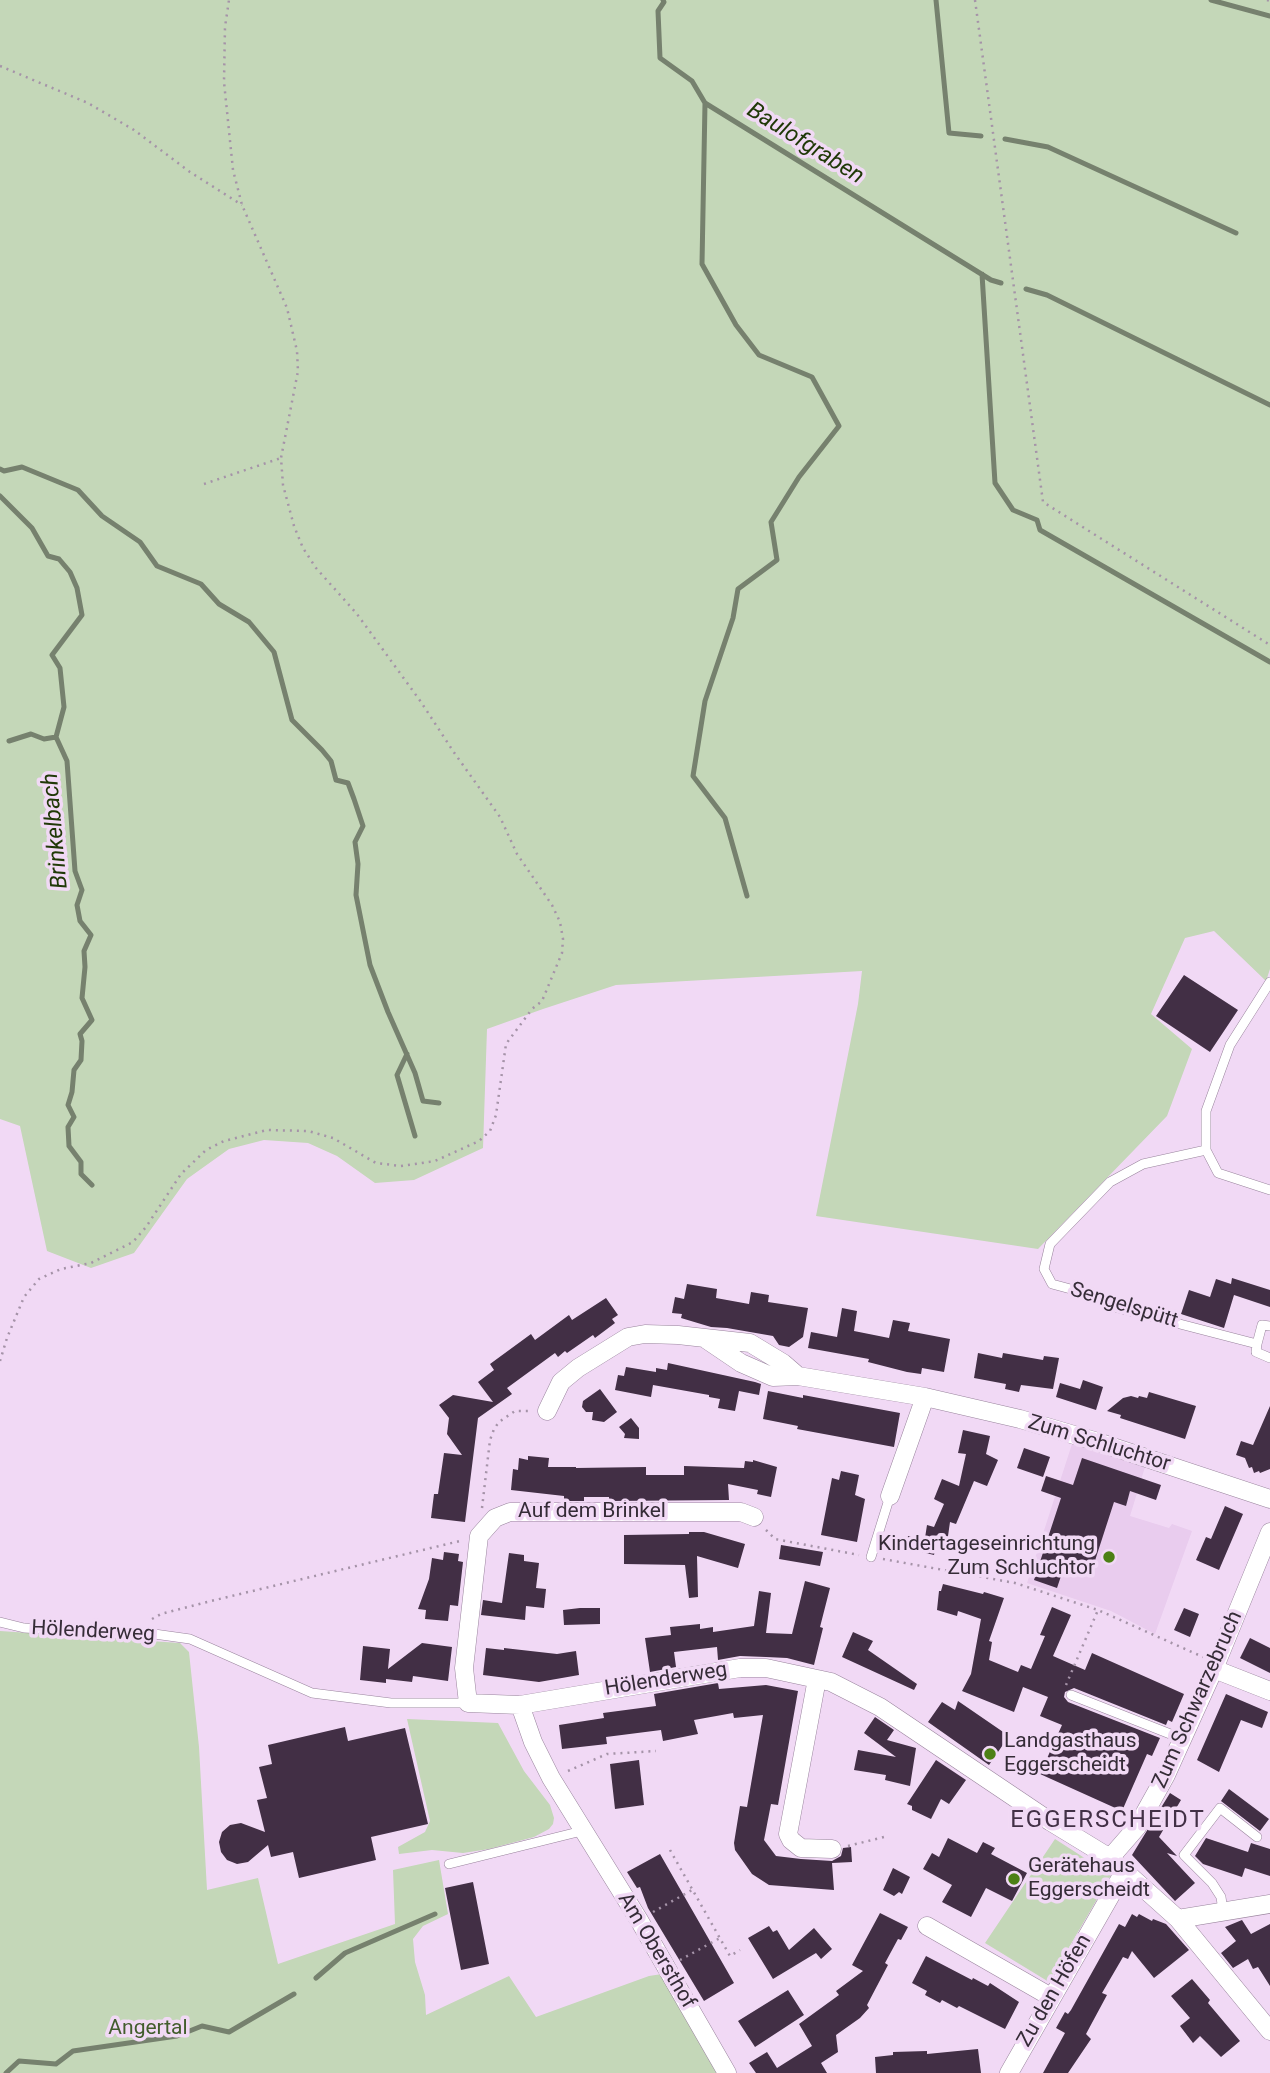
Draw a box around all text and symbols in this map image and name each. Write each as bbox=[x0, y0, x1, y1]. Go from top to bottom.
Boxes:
water label: Baulofgraben bbox=[742, 97, 868, 191]
water label: Brinkelbach bbox=[37, 772, 75, 890]
street label: Sengelspütt bbox=[1067, 1278, 1181, 1334]
street label: Zum Schluchtor bbox=[1025, 1410, 1173, 1478]
street label: Auf dem Brinkel bbox=[518, 1499, 666, 1525]
place label: Kindertageseinrichtung Zum Schluchtor bbox=[878, 1532, 1095, 1582]
marker: Kindertageseinrichtung Zum Schluchtor bbox=[1101, 1549, 1117, 1565]
street label: Zum Schwarzebruch bbox=[1148, 1607, 1248, 1793]
street label: Hölenderweg bbox=[31, 1616, 155, 1648]
street label: Hölenderweg bbox=[603, 1658, 729, 1702]
place label: Landgasthaus Eggerscheidt bbox=[1004, 1729, 1137, 1779]
marker: Landgasthaus Eggerscheidt bbox=[982, 1746, 998, 1762]
district label: EGGERSCHEIDT bbox=[1012, 1807, 1204, 1835]
place label: Gerätehaus Eggerscheidt bbox=[1028, 1854, 1150, 1904]
marker: Gerätehaus Eggerscheidt bbox=[1006, 1871, 1022, 1887]
street label: Am Obersthof bbox=[612, 1889, 700, 2013]
street label: Zu den Höfen bbox=[1013, 1930, 1097, 2052]
park label: Angertal bbox=[108, 2016, 188, 2042]

